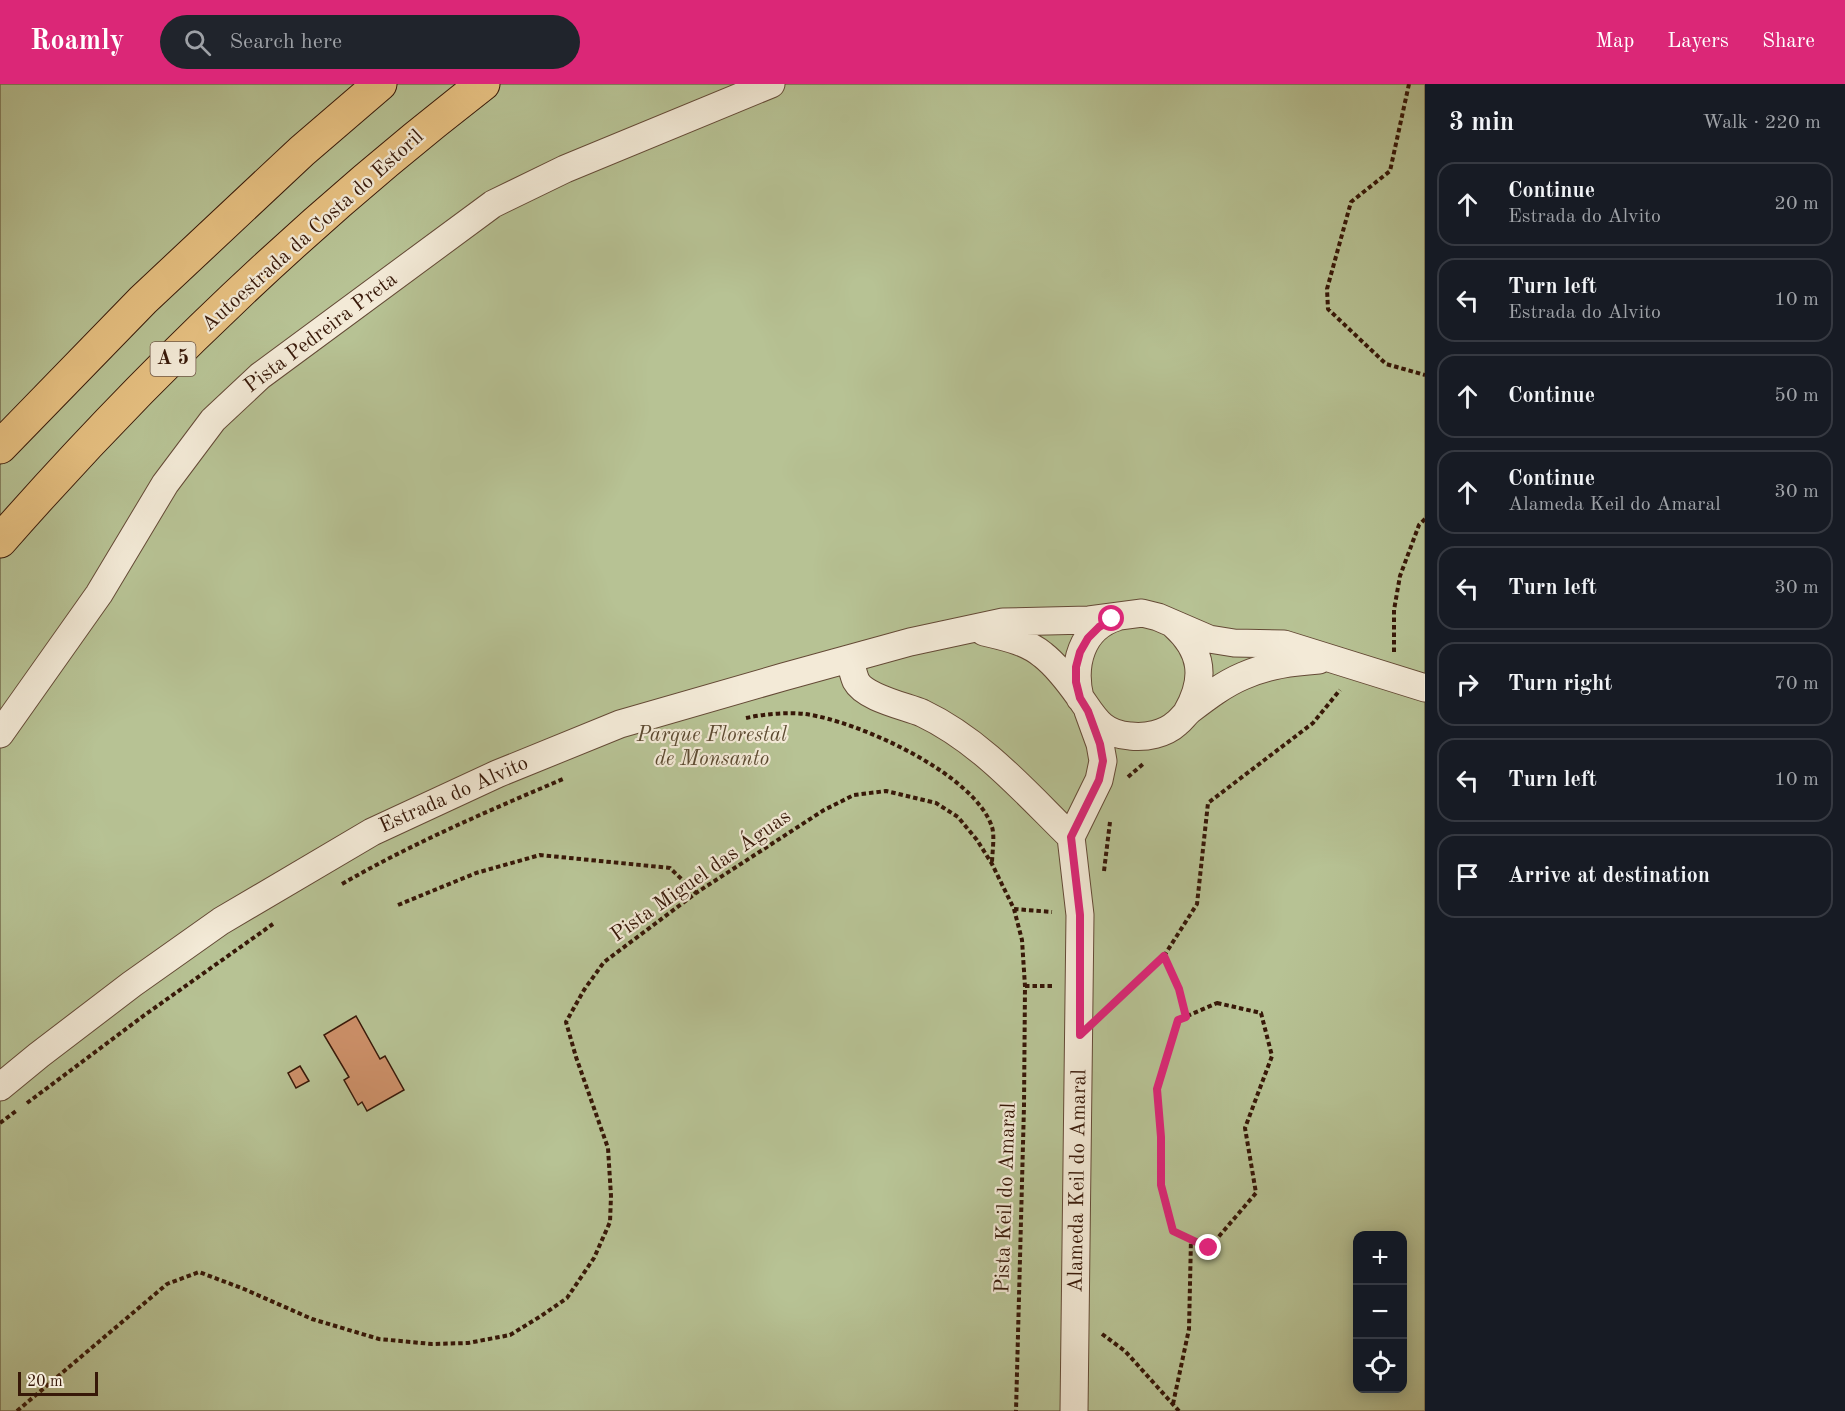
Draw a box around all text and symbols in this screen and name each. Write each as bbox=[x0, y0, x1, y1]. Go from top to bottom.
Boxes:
search box bbox=[160, 15, 580, 69]
icon: search bbox=[181, 26, 214, 59]
text: Roamly bbox=[30, 28, 124, 56]
text: Search here bbox=[229, 31, 342, 53]
text: Map bbox=[1595, 31, 1634, 52]
text: Layers bbox=[1667, 31, 1729, 52]
text: Share bbox=[1762, 31, 1815, 52]
text: 3 min bbox=[1449, 110, 1514, 136]
text: Walk · 220 m bbox=[1702, 113, 1821, 133]
street label: Autoestrada da Costa do Estoril bbox=[198, 126, 428, 336]
text: Continue bbox=[1508, 180, 1595, 202]
icon: ahead bbox=[1451, 188, 1484, 221]
text: 20 m bbox=[1774, 194, 1819, 214]
text: Estrada do Alvito bbox=[1508, 207, 1661, 227]
street label: Pista Pedreira Preta bbox=[241, 269, 401, 397]
text: Turn left bbox=[1508, 276, 1597, 298]
icon: left bbox=[1451, 284, 1484, 317]
text: 10 m bbox=[1774, 290, 1819, 310]
text: Estrada do Alvito bbox=[1508, 303, 1661, 323]
road number: A 5 bbox=[150, 342, 195, 376]
icon: ahead bbox=[1451, 380, 1484, 413]
text: Continue bbox=[1508, 385, 1595, 407]
text: 50 m bbox=[1774, 386, 1819, 406]
text: Continue bbox=[1508, 468, 1595, 490]
icon: ahead bbox=[1451, 476, 1484, 509]
text: 30 m bbox=[1774, 482, 1819, 502]
text: Alameda Keil do Amaral bbox=[1508, 495, 1721, 515]
icon: left bbox=[1451, 572, 1484, 605]
text: Turn left bbox=[1508, 577, 1597, 599]
text: 30 m bbox=[1774, 578, 1819, 598]
route start bbox=[1098, 605, 1124, 631]
icon: right bbox=[1451, 668, 1484, 701]
text: Turn right bbox=[1508, 673, 1612, 695]
text: 70 m bbox=[1774, 674, 1819, 694]
park label: Parque Florestal de Monsanto bbox=[636, 725, 787, 770]
street label: Estrada do Alvito bbox=[376, 753, 532, 837]
icon: left bbox=[1451, 764, 1484, 797]
text: Turn left bbox=[1508, 769, 1597, 791]
text: 10 m bbox=[1774, 770, 1819, 790]
street label: Pista Miguel das Águas bbox=[605, 803, 795, 946]
icon: arrive bbox=[1451, 860, 1484, 893]
text: Arrive at destination bbox=[1508, 865, 1710, 887]
street label: Alameda Keil do Amaral bbox=[1066, 1069, 1090, 1293]
street label: Pista Keil do Amaral bbox=[992, 1102, 1020, 1294]
map controls bbox=[1353, 1231, 1407, 1393]
button: + bbox=[1353, 1231, 1407, 1285]
route end bbox=[1195, 1234, 1221, 1260]
button: − bbox=[1353, 1285, 1407, 1339]
button: locate bbox=[1353, 1339, 1407, 1393]
scale bar bbox=[18, 1369, 98, 1396]
text: 20 m bbox=[27, 1374, 63, 1390]

